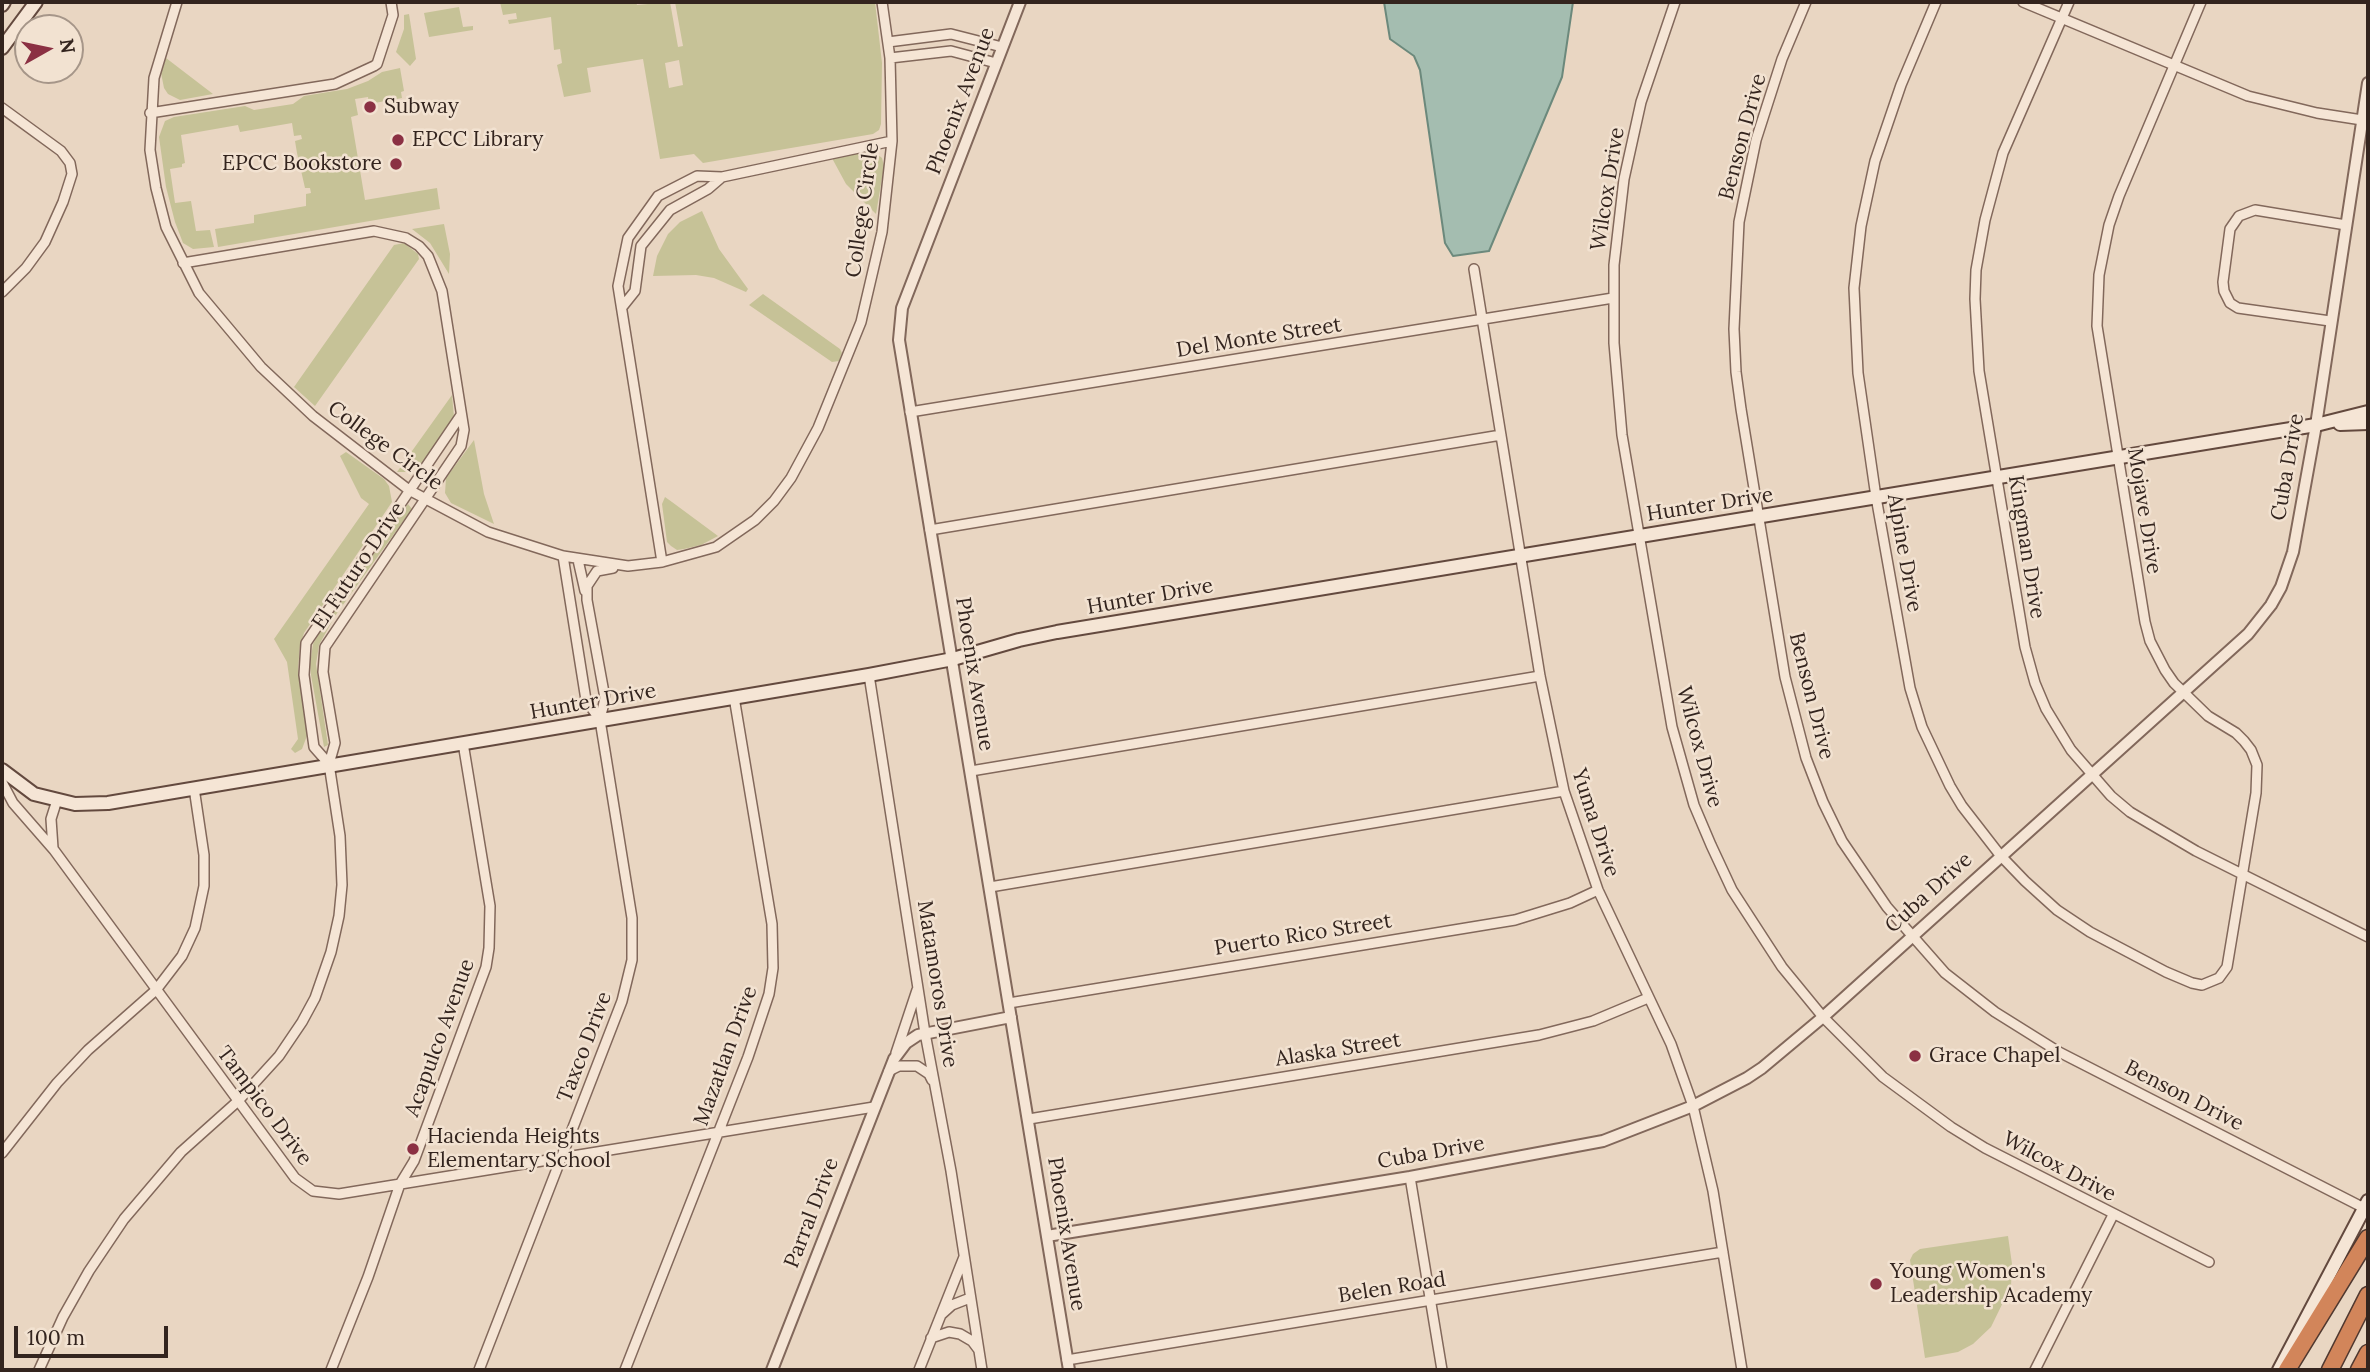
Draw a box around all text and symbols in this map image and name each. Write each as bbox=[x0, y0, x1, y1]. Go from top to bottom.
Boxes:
north arrow bbox=[14, 14, 84, 84]
street label: Phoenix Avenue bbox=[921, 24, 1001, 178]
text: N bbox=[55, 37, 81, 55]
street label: Benson Drive bbox=[1714, 71, 1772, 203]
place label: Subway bbox=[384, 94, 459, 120]
marker: Subway bbox=[362, 99, 378, 115]
street label: Wilcox Drive bbox=[1586, 126, 1630, 252]
place label: EPCC Library bbox=[412, 127, 543, 153]
marker: EPCC Library bbox=[390, 132, 406, 148]
street label: College Circle bbox=[841, 141, 885, 279]
place label: EPCC Bookstore bbox=[222, 151, 382, 177]
marker: EPCC Bookstore bbox=[388, 156, 404, 172]
street label: Del Monte Street bbox=[1175, 313, 1343, 363]
street label: College Circle bbox=[323, 396, 447, 496]
street label: Cuba Drive bbox=[2266, 411, 2310, 523]
street label: Mojave Drive bbox=[2122, 446, 2166, 576]
street label: Kingman Drive bbox=[2002, 473, 2050, 621]
street label: Hunter Drive bbox=[1645, 483, 1775, 527]
street label: Alpine Drive bbox=[1881, 492, 1927, 614]
street label: El Futuro Drive bbox=[307, 498, 411, 634]
street label: Hunter Drive bbox=[1085, 574, 1215, 620]
street label: Phoenix Avenue bbox=[949, 595, 999, 753]
street label: Benson Drive bbox=[1783, 630, 1839, 762]
street label: Hunter Drive bbox=[528, 679, 658, 725]
street label: Wilcox Drive bbox=[1671, 684, 1727, 810]
street label: Yuma Drive bbox=[1566, 766, 1624, 880]
street label: Cuba Drive bbox=[1880, 847, 1978, 939]
street label: Matamoros Drive bbox=[911, 899, 963, 1069]
street label: Puerto Rico Street bbox=[1212, 909, 1394, 961]
street label: Acapulco Avenue bbox=[400, 956, 480, 1120]
street label: Mazatlan Drive bbox=[689, 983, 763, 1129]
street label: Taxco Drive bbox=[552, 988, 618, 1106]
street label: Alaska Street bbox=[1274, 1028, 1402, 1072]
street label: Tampico Drive bbox=[211, 1042, 317, 1170]
place label: Grace Chapel bbox=[1929, 1043, 2060, 1069]
marker: Grace Chapel bbox=[1907, 1048, 1923, 1064]
street label: Benson Drive bbox=[2120, 1055, 2248, 1137]
place label: Hacienda Heights Elementary School bbox=[427, 1124, 611, 1174]
street label: Wilcox Drive bbox=[1998, 1127, 2120, 1207]
street label: Cuba Drive bbox=[1375, 1131, 1487, 1175]
marker: Hacienda Heights Elementary School bbox=[405, 1141, 421, 1157]
street label: Parral Drive bbox=[779, 1154, 845, 1272]
street label: Phoenix Avenue bbox=[1041, 1155, 1091, 1313]
place label: Young Women's Leadership Academy bbox=[1890, 1259, 2092, 1309]
street label: Belen Road bbox=[1336, 1267, 1448, 1309]
marker: Young Women's Leadership Academy bbox=[1868, 1276, 1884, 1292]
scale bar bbox=[18, 1312, 172, 1356]
text: 100 m bbox=[27, 1324, 85, 1351]

